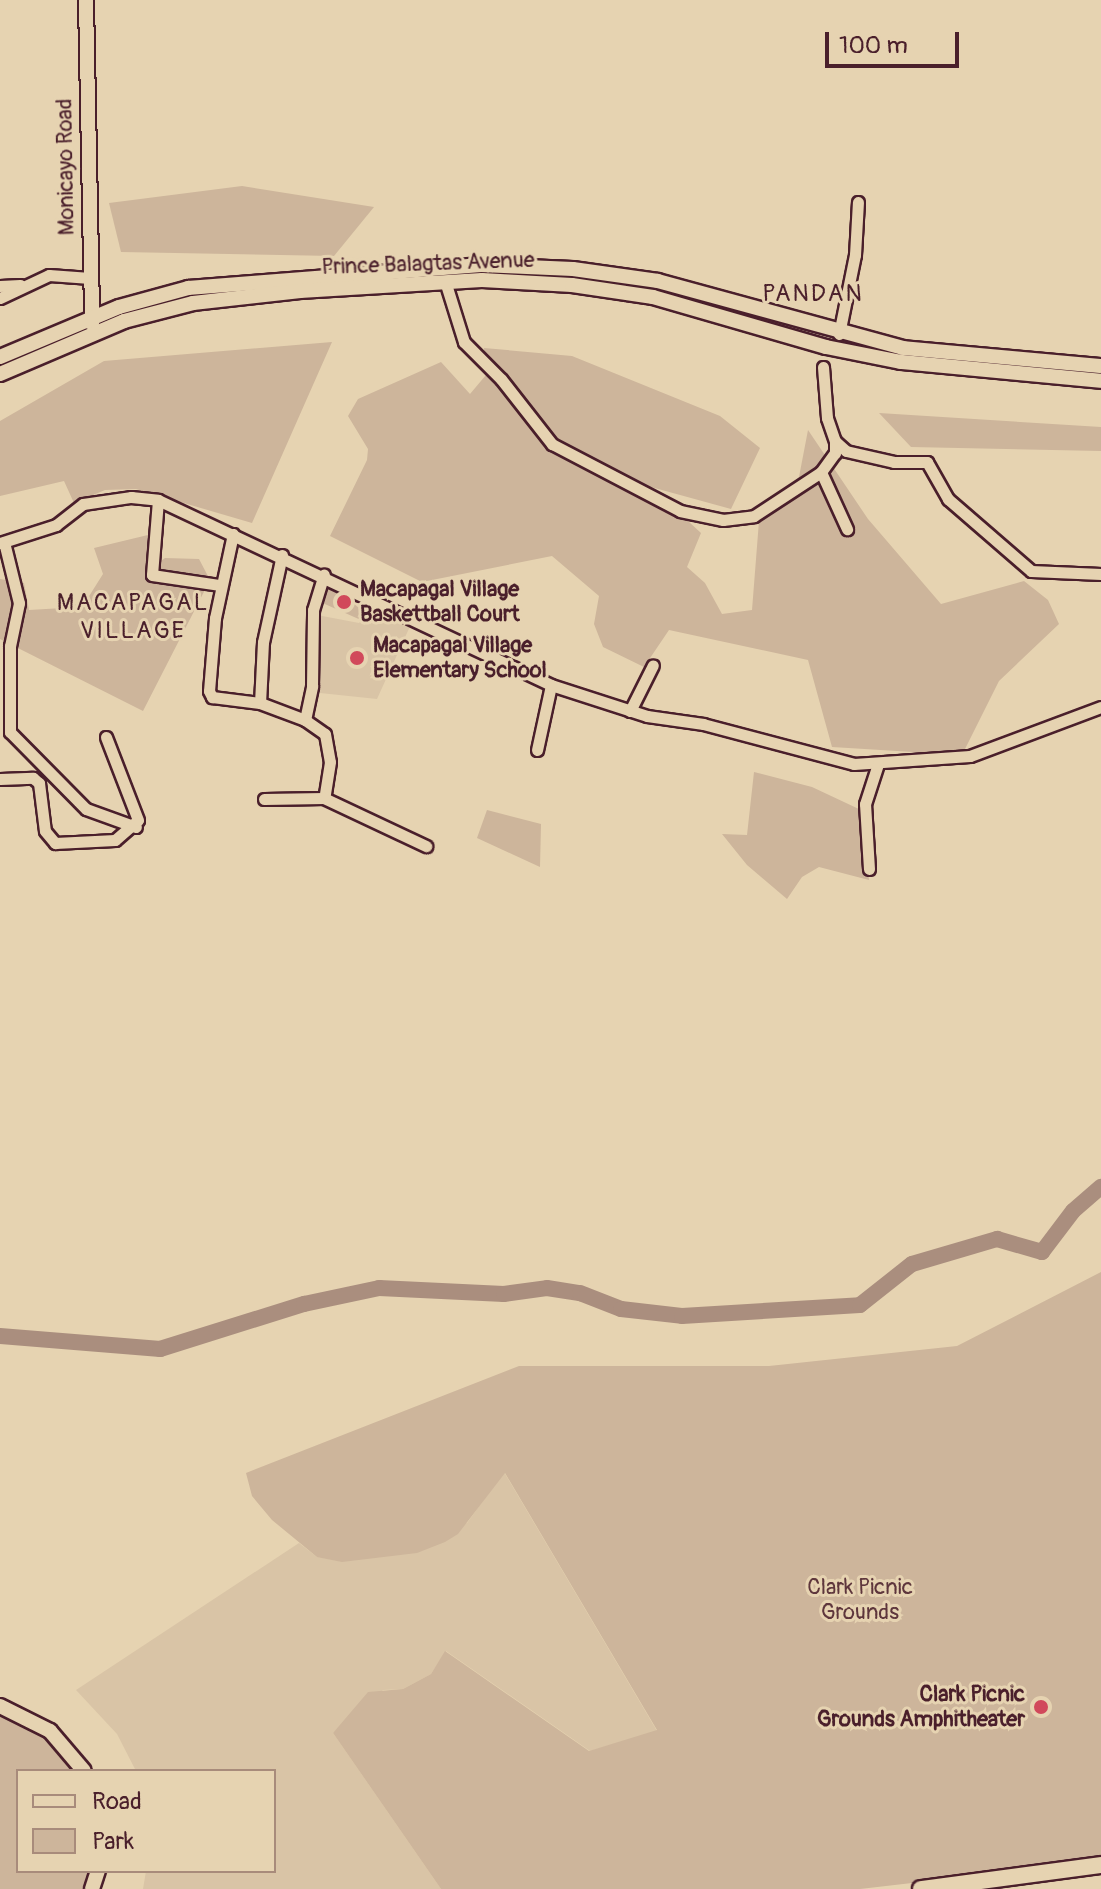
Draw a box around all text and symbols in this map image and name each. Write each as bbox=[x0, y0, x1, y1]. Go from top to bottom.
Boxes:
scale bar bbox=[829, 16, 963, 66]
text: 100 m bbox=[839, 31, 908, 60]
street label: Monicayo Road bbox=[52, 98, 80, 236]
street label: Prince Balagtas Avenue bbox=[321, 247, 535, 281]
district label: PANDAN bbox=[762, 280, 864, 308]
place label: Macapagal Village Baskettball Court bbox=[360, 576, 520, 628]
district label: MACAPAGAL VILLAGE bbox=[57, 589, 209, 645]
marker: Macapagal Village Baskettball Court bbox=[335, 593, 353, 611]
place label: Macapagal Village Elementary School bbox=[373, 632, 547, 684]
marker: Macapagal Village Elementary School bbox=[348, 649, 366, 667]
park label: Clark Picnic Grounds bbox=[807, 1574, 913, 1626]
place label: Clark Picnic Grounds Amphitheater bbox=[817, 1681, 1025, 1732]
marker: Clark Picnic Grounds Amphitheater bbox=[1032, 1698, 1050, 1716]
legend bbox=[16, 1769, 276, 1873]
text: Road bbox=[92, 1787, 142, 1816]
text: Park bbox=[92, 1827, 134, 1856]

